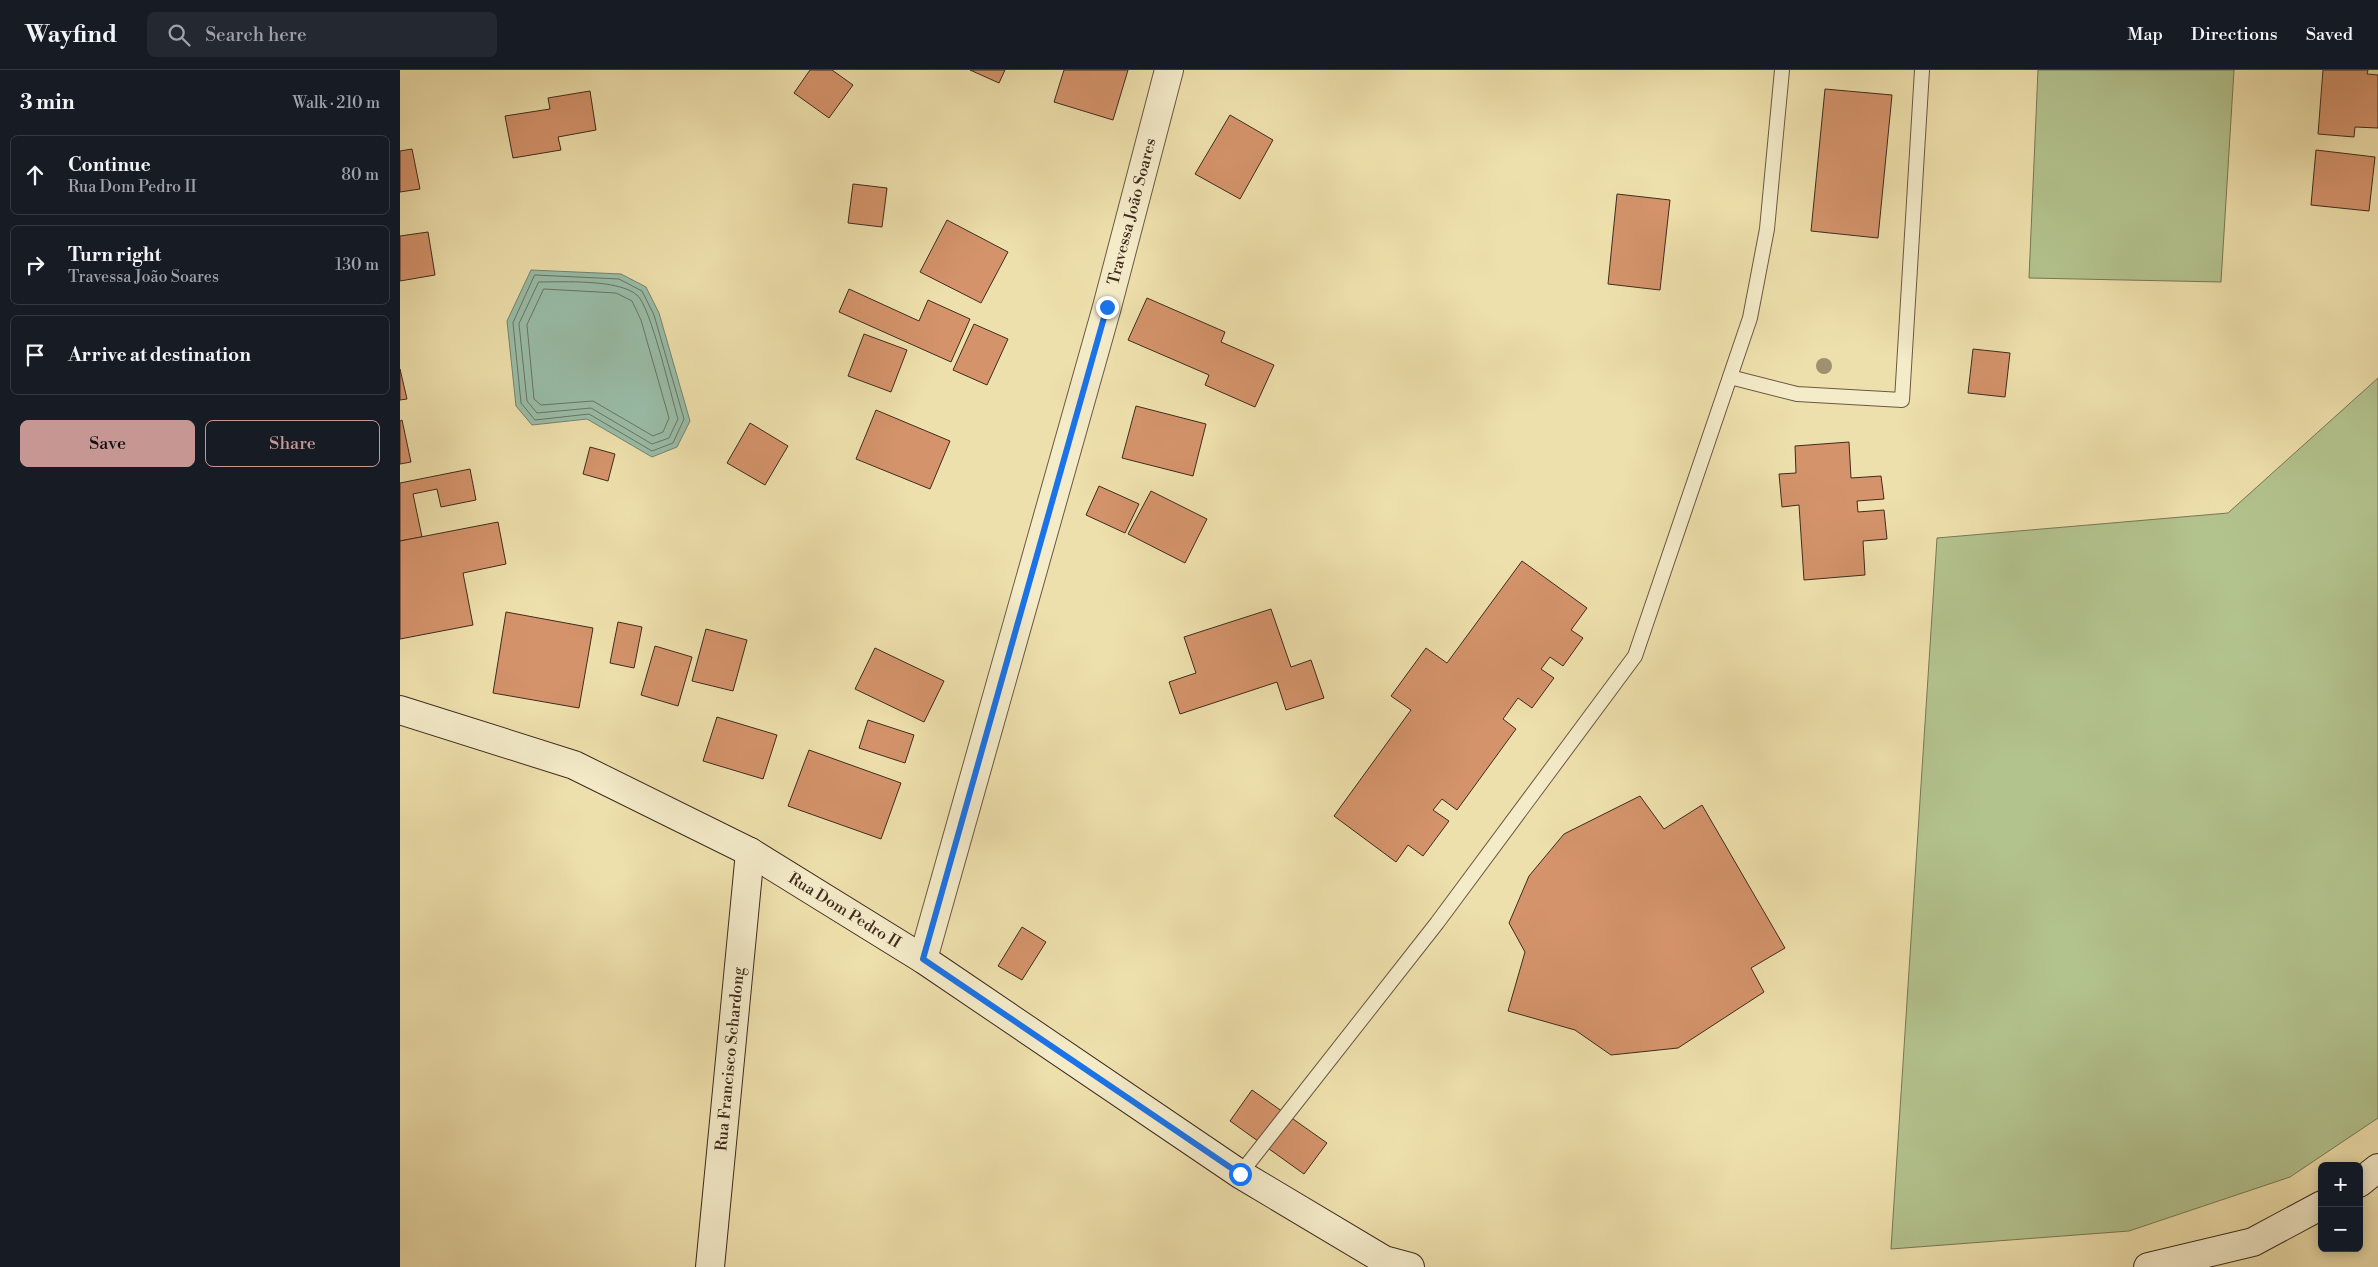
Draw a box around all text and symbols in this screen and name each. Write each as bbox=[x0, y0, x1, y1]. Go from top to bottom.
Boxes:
search box bbox=[147, 12, 497, 57]
text: Wayfind bbox=[25, 20, 117, 50]
icon: search bbox=[165, 21, 193, 49]
text: Search here bbox=[205, 23, 307, 47]
text: Map bbox=[2127, 23, 2163, 46]
text: Directions bbox=[2191, 23, 2278, 46]
text: Saved bbox=[2306, 23, 2353, 46]
text: 3 min bbox=[20, 90, 75, 116]
text: Walk · 210 m bbox=[292, 93, 380, 113]
street label: Travessa João Soares bbox=[1103, 136, 1161, 287]
text: Continue bbox=[68, 153, 151, 177]
icon: ahead bbox=[21, 161, 49, 189]
text: 80 m bbox=[341, 165, 379, 185]
text: Rua Dom Pedro II bbox=[68, 177, 197, 197]
text: Turn right bbox=[68, 243, 161, 267]
icon: right bbox=[21, 251, 49, 279]
text: 130 m bbox=[335, 255, 379, 275]
text: Travessa João Soares bbox=[68, 267, 219, 287]
route end bbox=[1096, 296, 1119, 319]
icon: arrive bbox=[21, 341, 49, 369]
text: Arrive at destination bbox=[68, 343, 251, 367]
button: Save bbox=[20, 420, 195, 467]
button: Share bbox=[205, 420, 380, 467]
street label: Rua Dom Pedro II bbox=[785, 868, 905, 953]
street label: Rua Francisco Schardong bbox=[711, 965, 749, 1152]
map controls bbox=[2318, 1162, 2363, 1252]
button: + bbox=[2318, 1162, 2363, 1207]
route start bbox=[1229, 1163, 1252, 1186]
button: − bbox=[2318, 1207, 2363, 1252]

